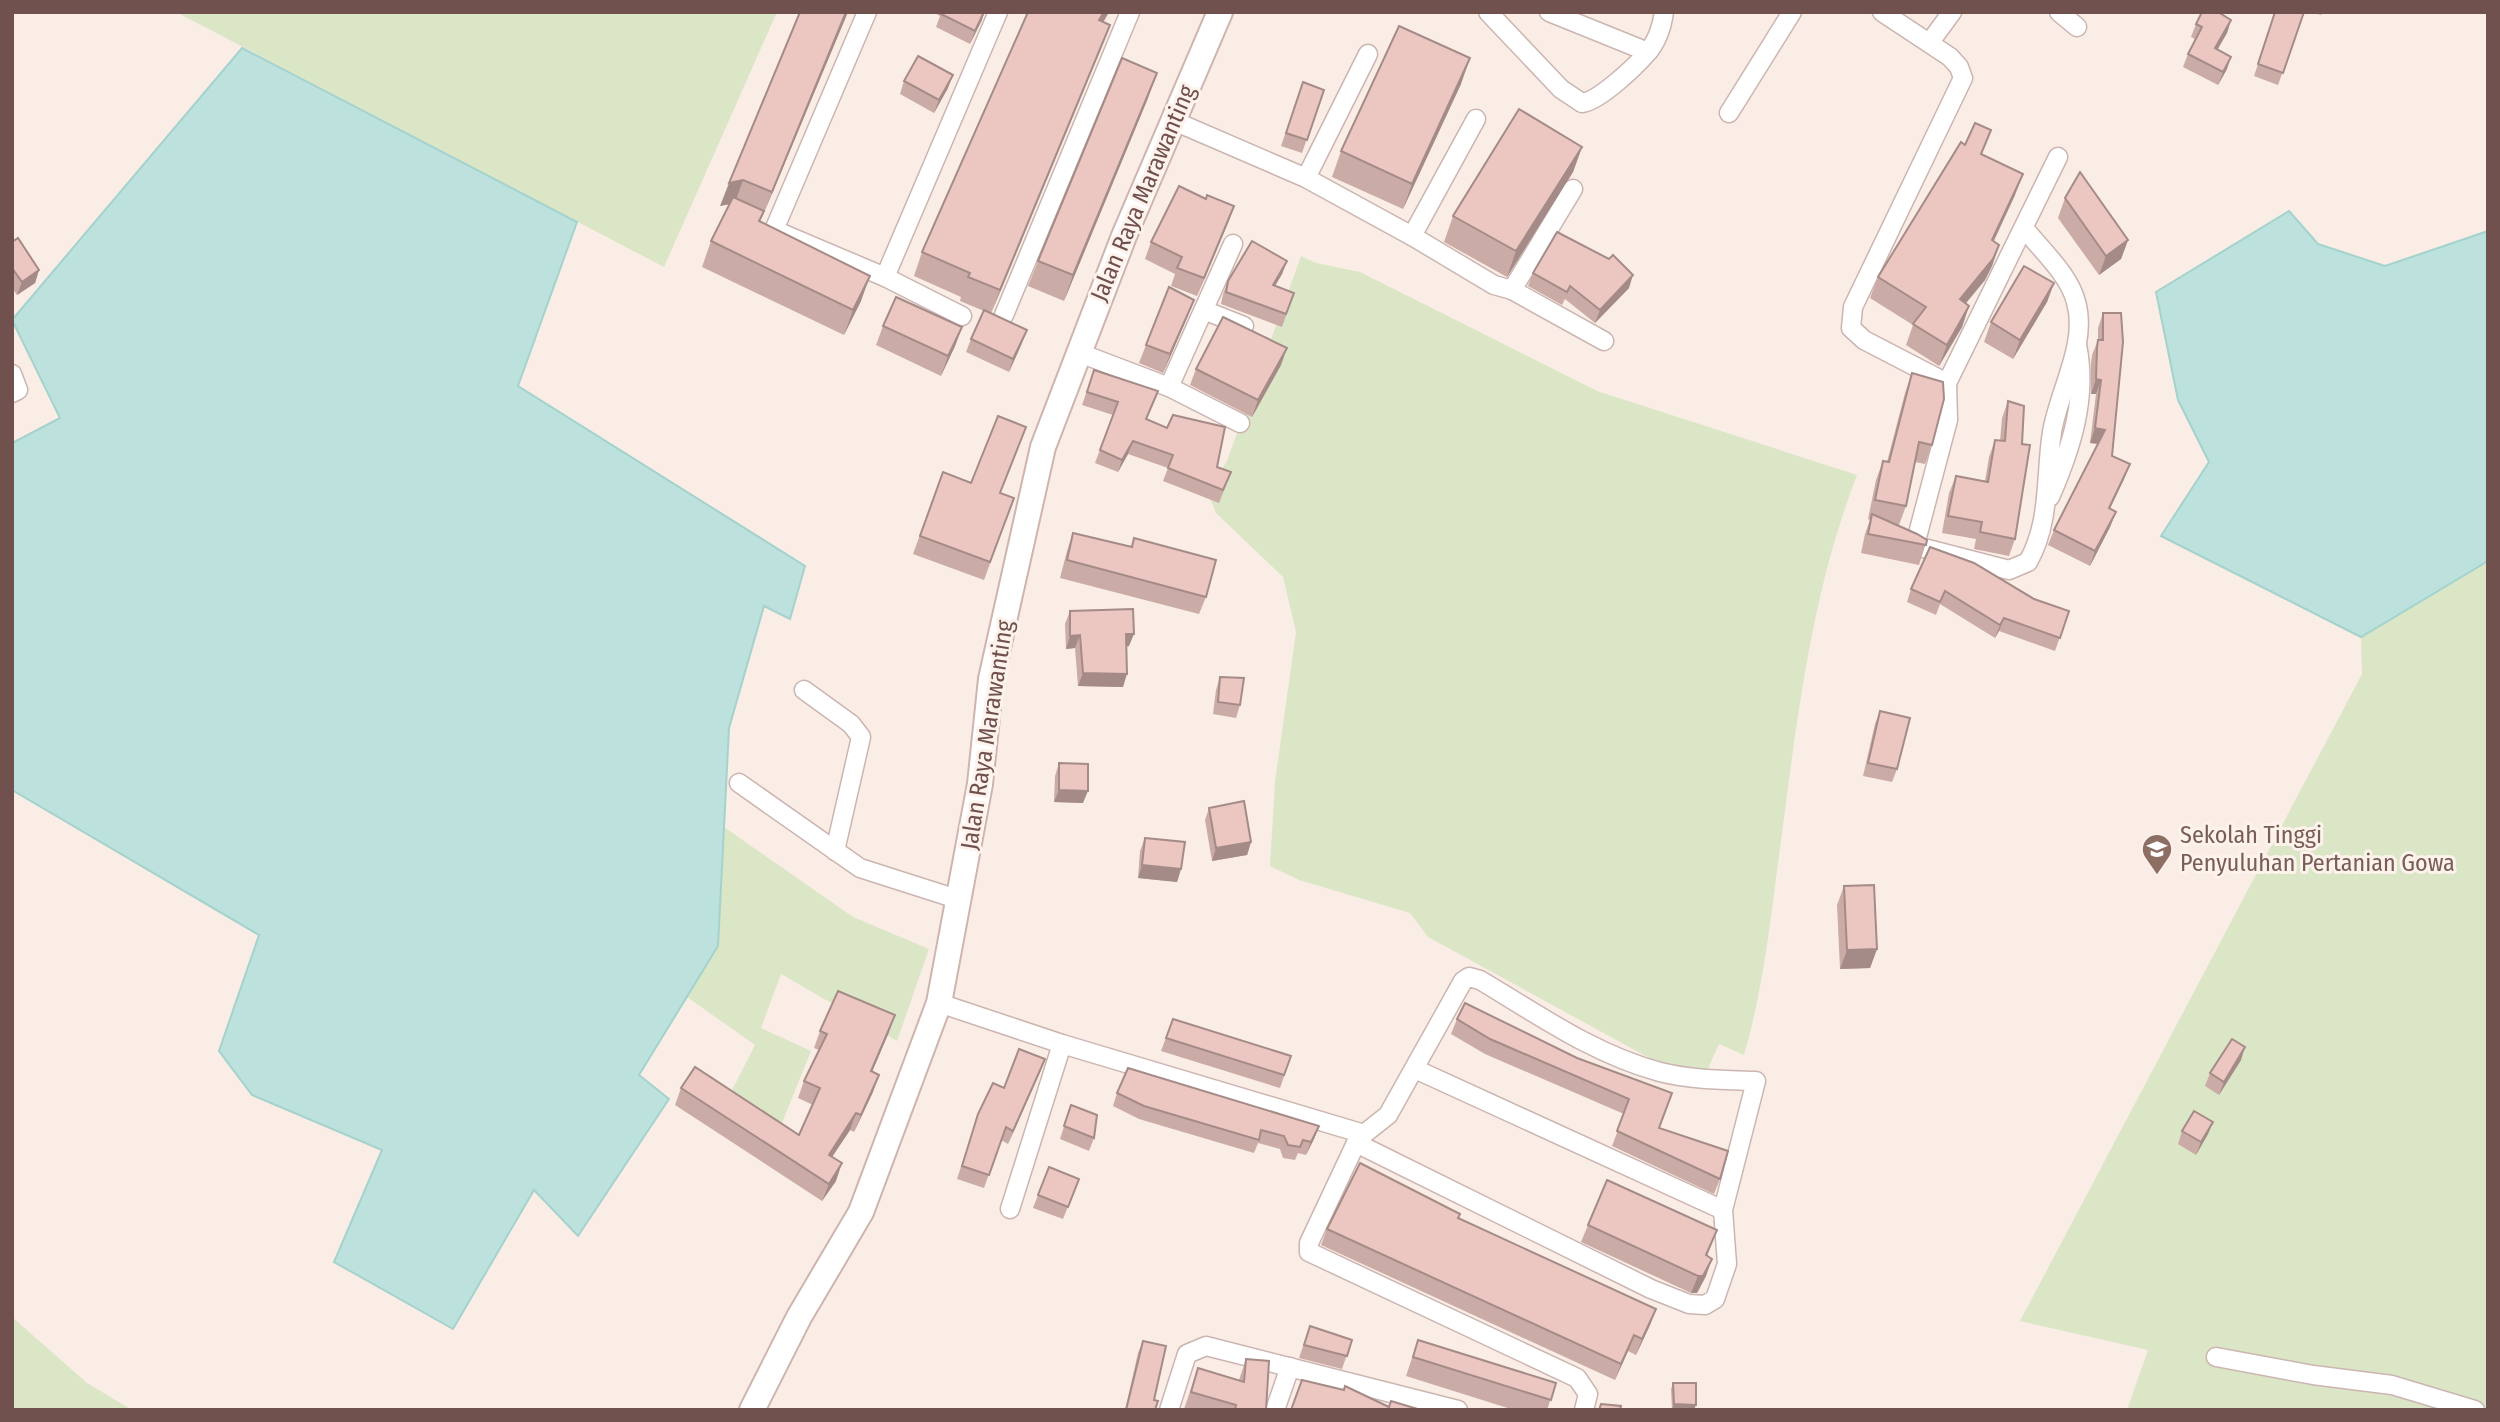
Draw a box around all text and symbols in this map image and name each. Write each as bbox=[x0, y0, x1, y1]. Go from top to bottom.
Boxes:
street label: Jalan Raya Marawanting bbox=[1085, 80, 1202, 305]
street label: Jalan Raya Marawanting bbox=[955, 617, 1019, 852]
place label: Sekolah Tinggi Penyuluhan Pertanian Gowa bbox=[2180, 821, 2455, 877]
school or university icon: Sekolah Tinggi Penyuluhan Pertanian Gowa bbox=[2140, 832, 2174, 876]

